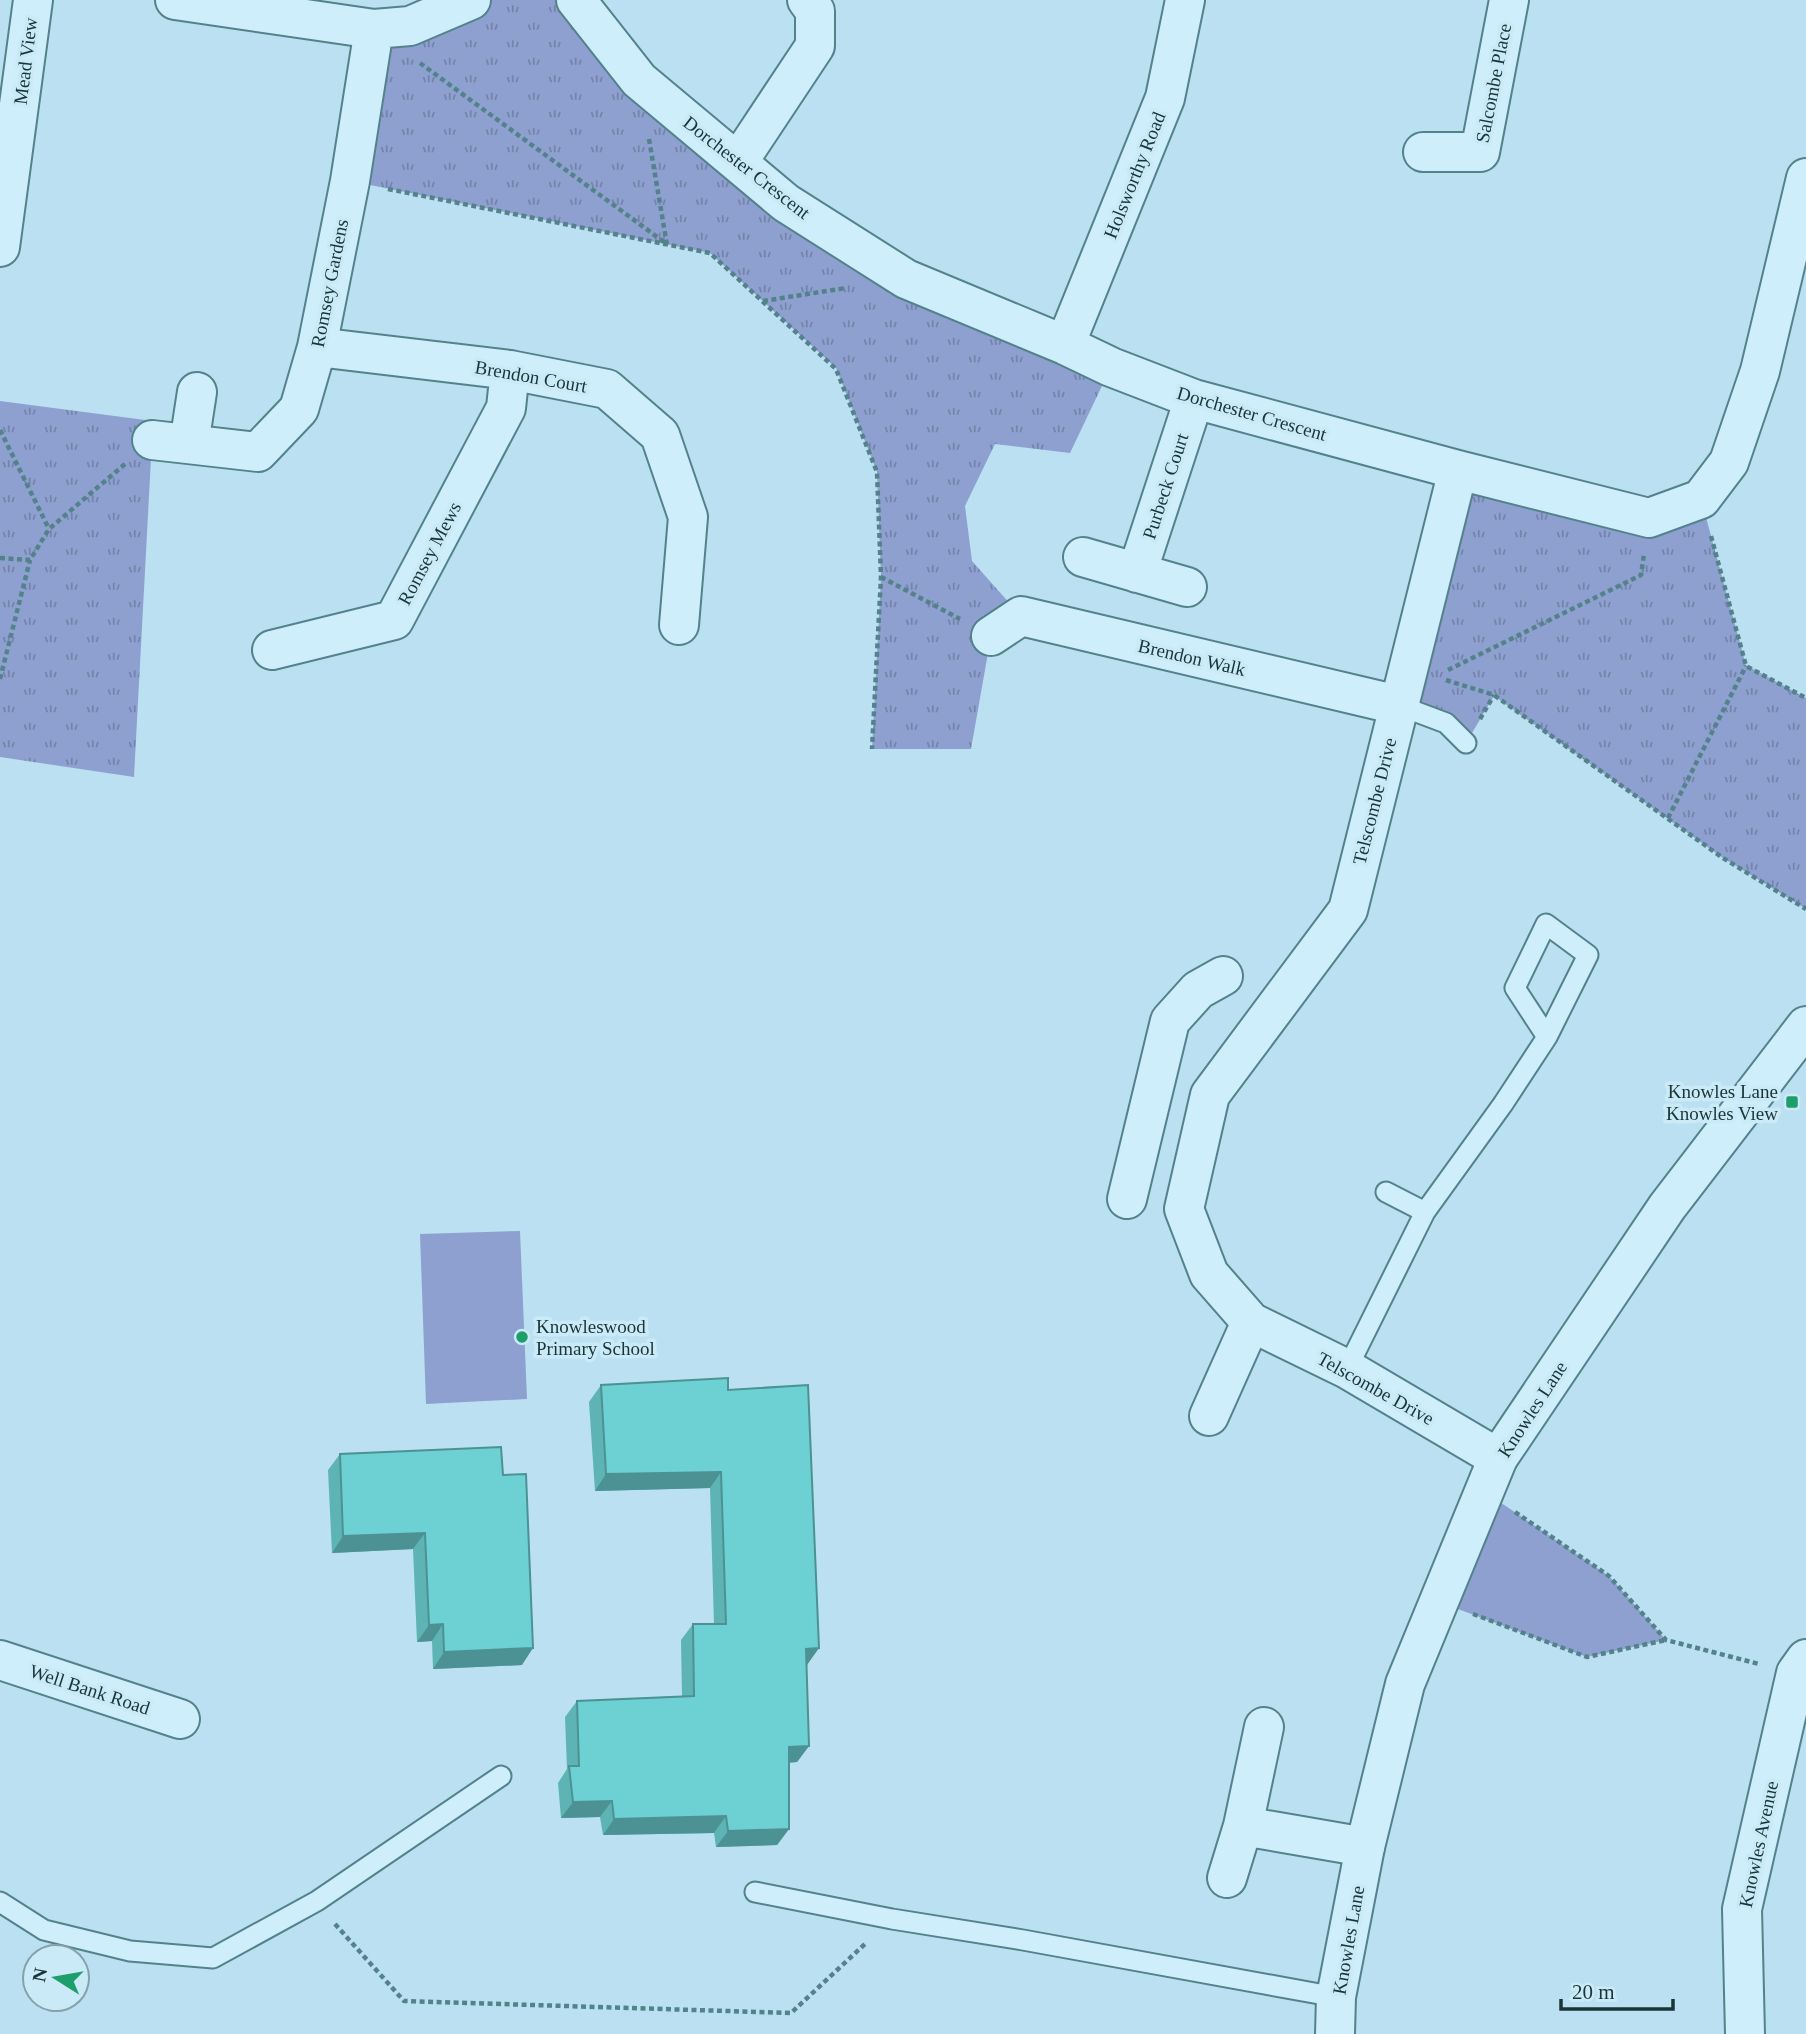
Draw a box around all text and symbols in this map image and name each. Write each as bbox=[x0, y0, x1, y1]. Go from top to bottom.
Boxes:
street label: Mead View bbox=[10, 16, 41, 106]
street label: Salcombe Place bbox=[1472, 22, 1515, 144]
street label: Holsworthy Road bbox=[1100, 108, 1170, 242]
street label: Dorchester Crescent bbox=[679, 112, 815, 224]
street label: Romsey Gardens bbox=[307, 217, 352, 349]
street label: Brendon Court bbox=[473, 356, 589, 397]
street label: Dorchester Crescent bbox=[1175, 382, 1330, 445]
street label: Purbeck Court bbox=[1138, 430, 1193, 542]
street label: Romsey Mews bbox=[394, 498, 465, 608]
street label: Brendon Walk bbox=[1136, 635, 1248, 680]
street label: Telscombe Drive bbox=[1349, 735, 1400, 867]
place label: Knowles Lane Knowles View bbox=[1666, 1081, 1778, 1124]
marker: Knowles Lane Knowles View bbox=[1784, 1094, 1800, 1110]
place label: Knowleswood Primary School bbox=[536, 1316, 655, 1359]
marker: Knowleswood Primary School bbox=[514, 1329, 530, 1345]
street label: Telscombe Drive bbox=[1314, 1348, 1438, 1429]
street label: Knowles Lane bbox=[1494, 1357, 1571, 1461]
street label: Well Bank Road bbox=[27, 1660, 153, 1719]
street label: Knowles Avenue bbox=[1735, 1779, 1782, 1909]
street label: Knowles Lane bbox=[1329, 1884, 1368, 1996]
north arrow bbox=[21, 1943, 91, 2013]
text: N bbox=[28, 1966, 51, 1984]
scale bar bbox=[1561, 1968, 1673, 2012]
text: 20 m bbox=[1572, 1980, 1615, 2004]

